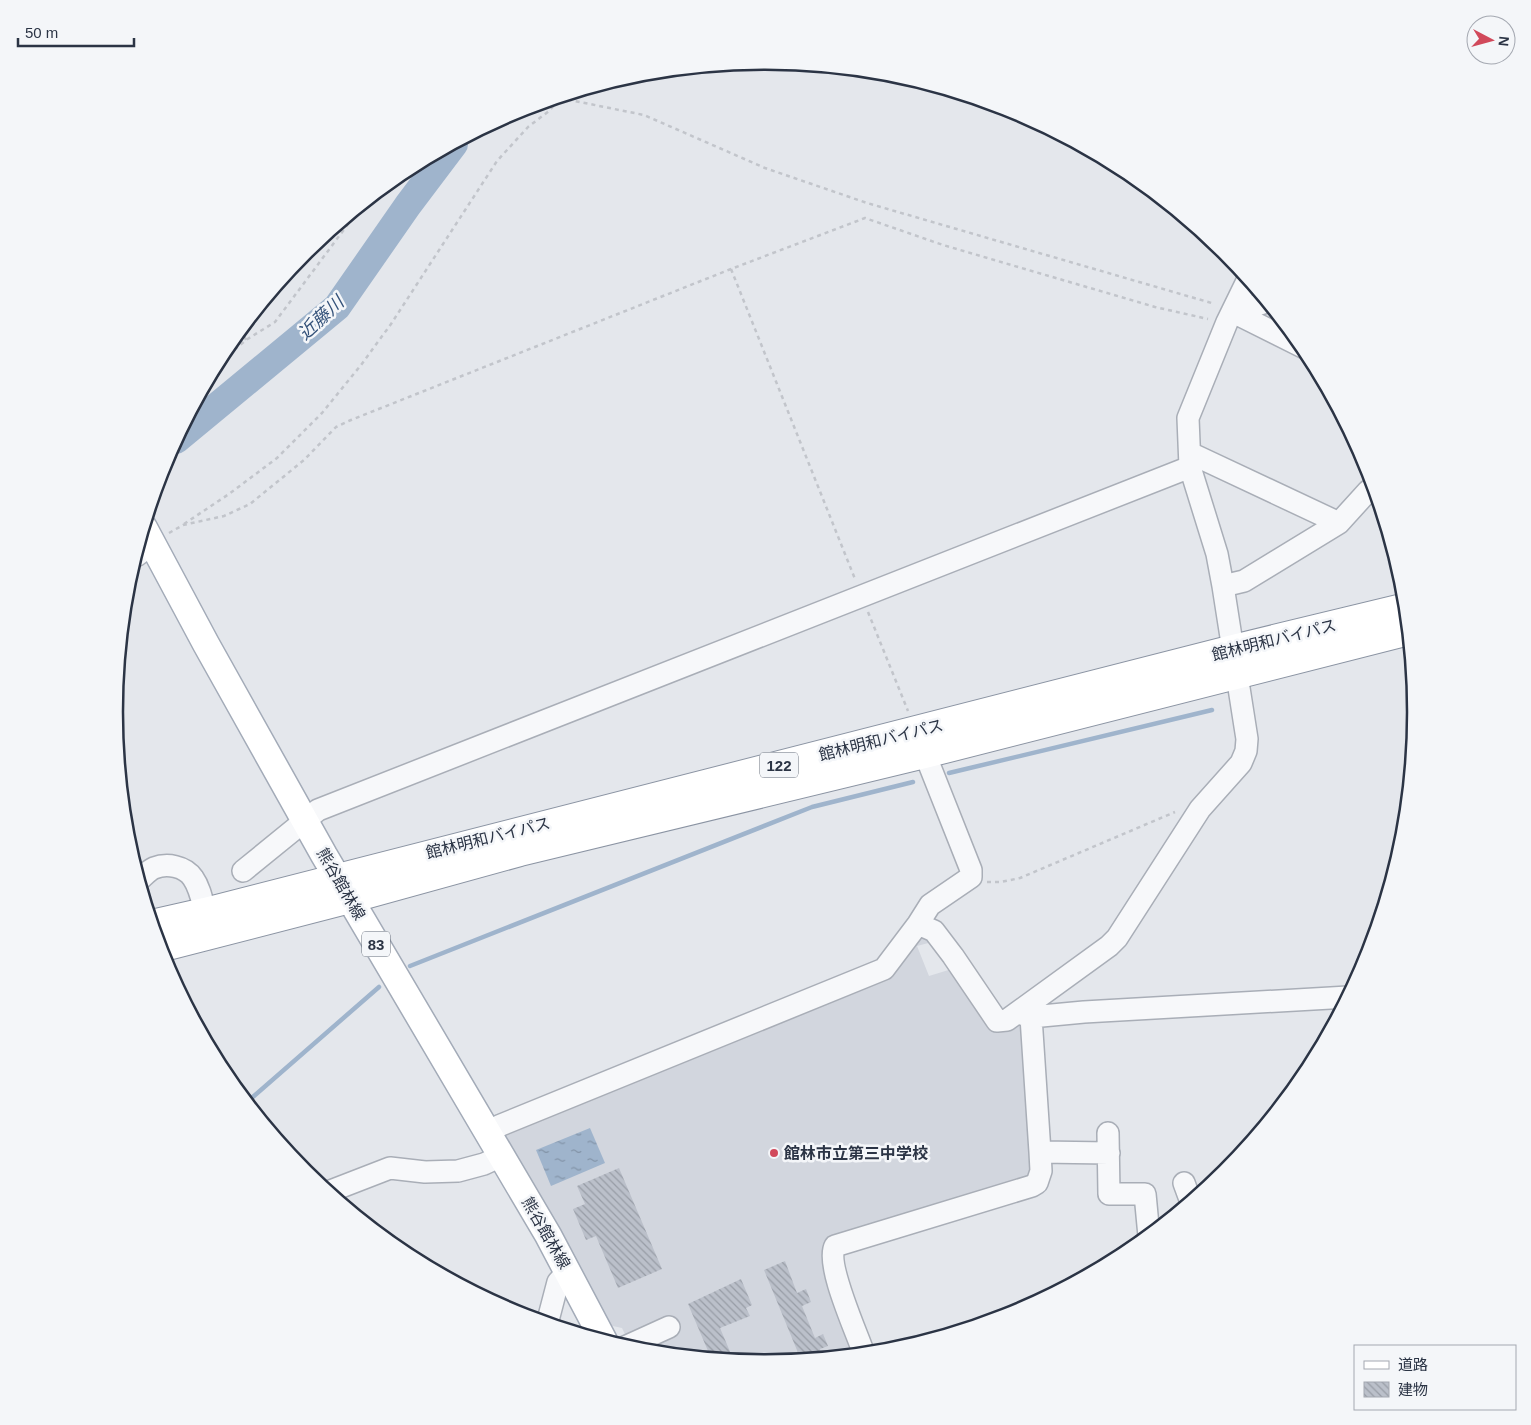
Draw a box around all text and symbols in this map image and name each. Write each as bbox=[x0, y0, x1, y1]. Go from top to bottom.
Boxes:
scale bar bbox=[18, 15, 134, 47]
north arrow bbox=[1466, 15, 1516, 65]
text: 50 m bbox=[25, 24, 58, 41]
text: N bbox=[1495, 35, 1512, 47]
water label: 近藤川 bbox=[294, 291, 349, 344]
street label: 館林明和バイパス bbox=[1210, 616, 1338, 664]
street label: 館林明和バイパス bbox=[817, 716, 945, 764]
road number: 122 bbox=[760, 752, 798, 778]
street label: 館林明和バイパス bbox=[424, 814, 552, 862]
street label: 熊谷館林線 bbox=[314, 845, 368, 923]
road number: 83 bbox=[362, 932, 390, 956]
place label: 館林市立第三中学校 bbox=[784, 1145, 928, 1162]
marker: 館林市立第三中学校 bbox=[768, 1147, 780, 1159]
street label: 熊谷館林線 bbox=[519, 1194, 573, 1272]
legend bbox=[1354, 1345, 1516, 1410]
text: 道路 bbox=[1398, 1356, 1428, 1373]
text: 建物 bbox=[1398, 1381, 1428, 1398]

